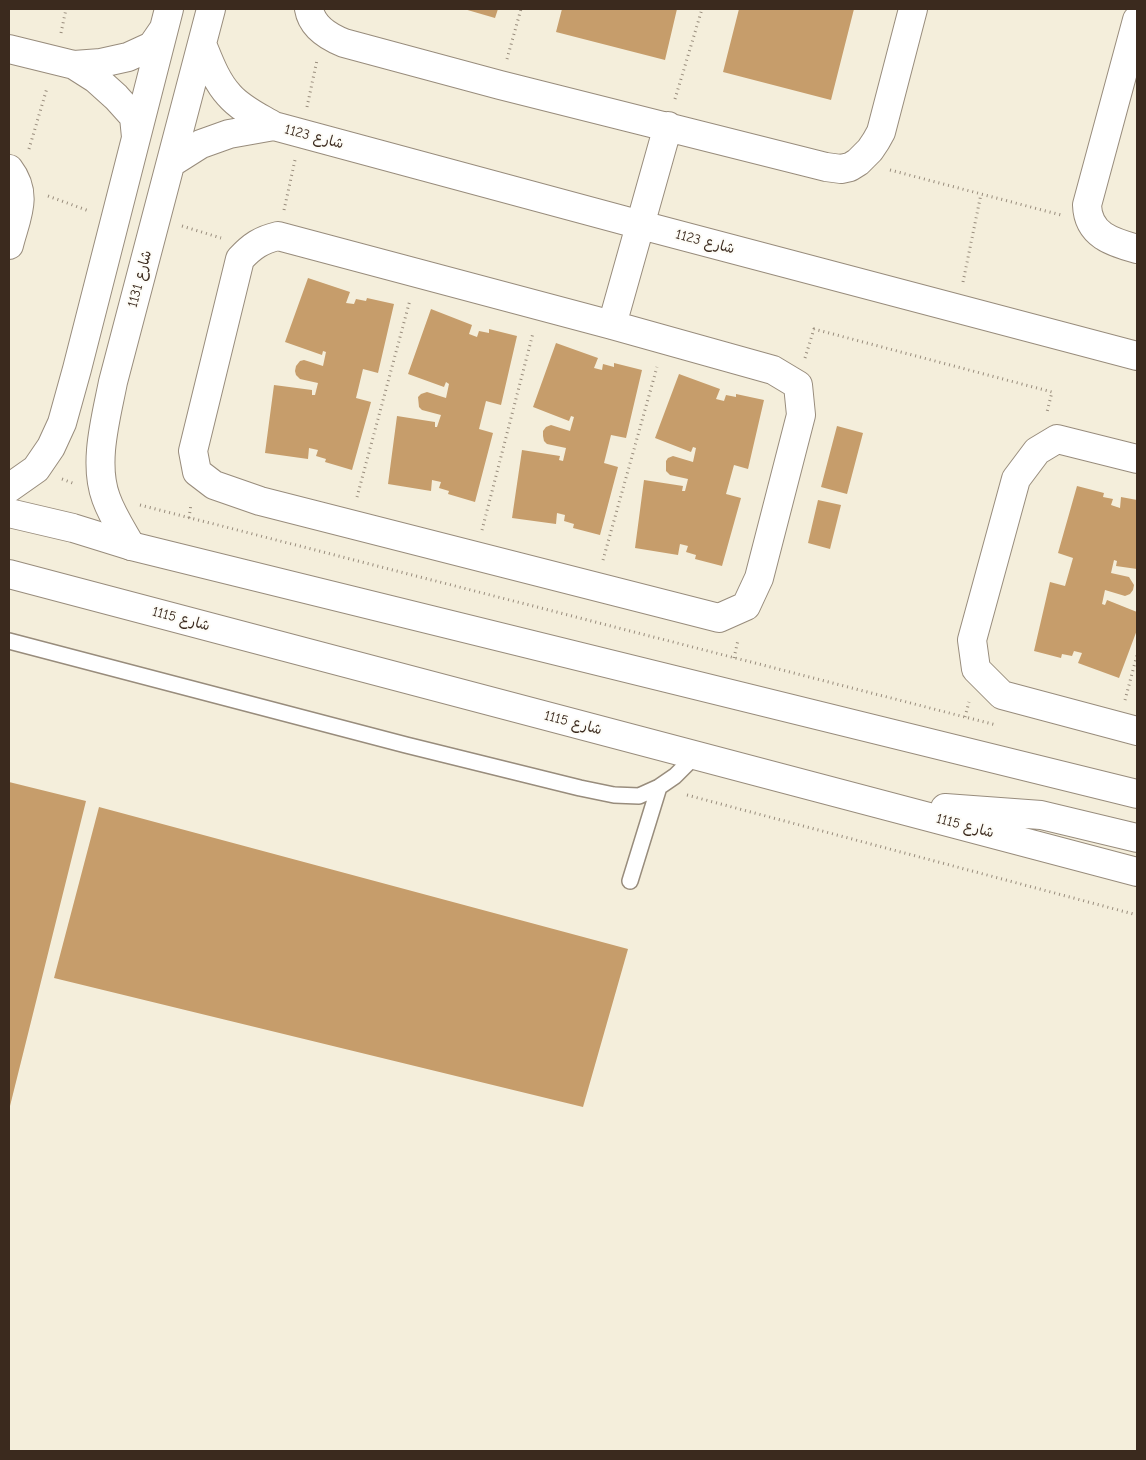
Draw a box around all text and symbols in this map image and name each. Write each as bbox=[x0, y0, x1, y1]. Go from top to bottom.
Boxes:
street label: شارع 1123 bbox=[283, 121, 345, 153]
street label: شارع 1123 bbox=[674, 226, 736, 258]
street label: شارع 1131 bbox=[124, 248, 156, 310]
street label: شارع 1115 bbox=[150, 603, 212, 635]
street label: شارع 1115 bbox=[542, 707, 604, 739]
street label: شارع 1115 bbox=[934, 810, 996, 842]

